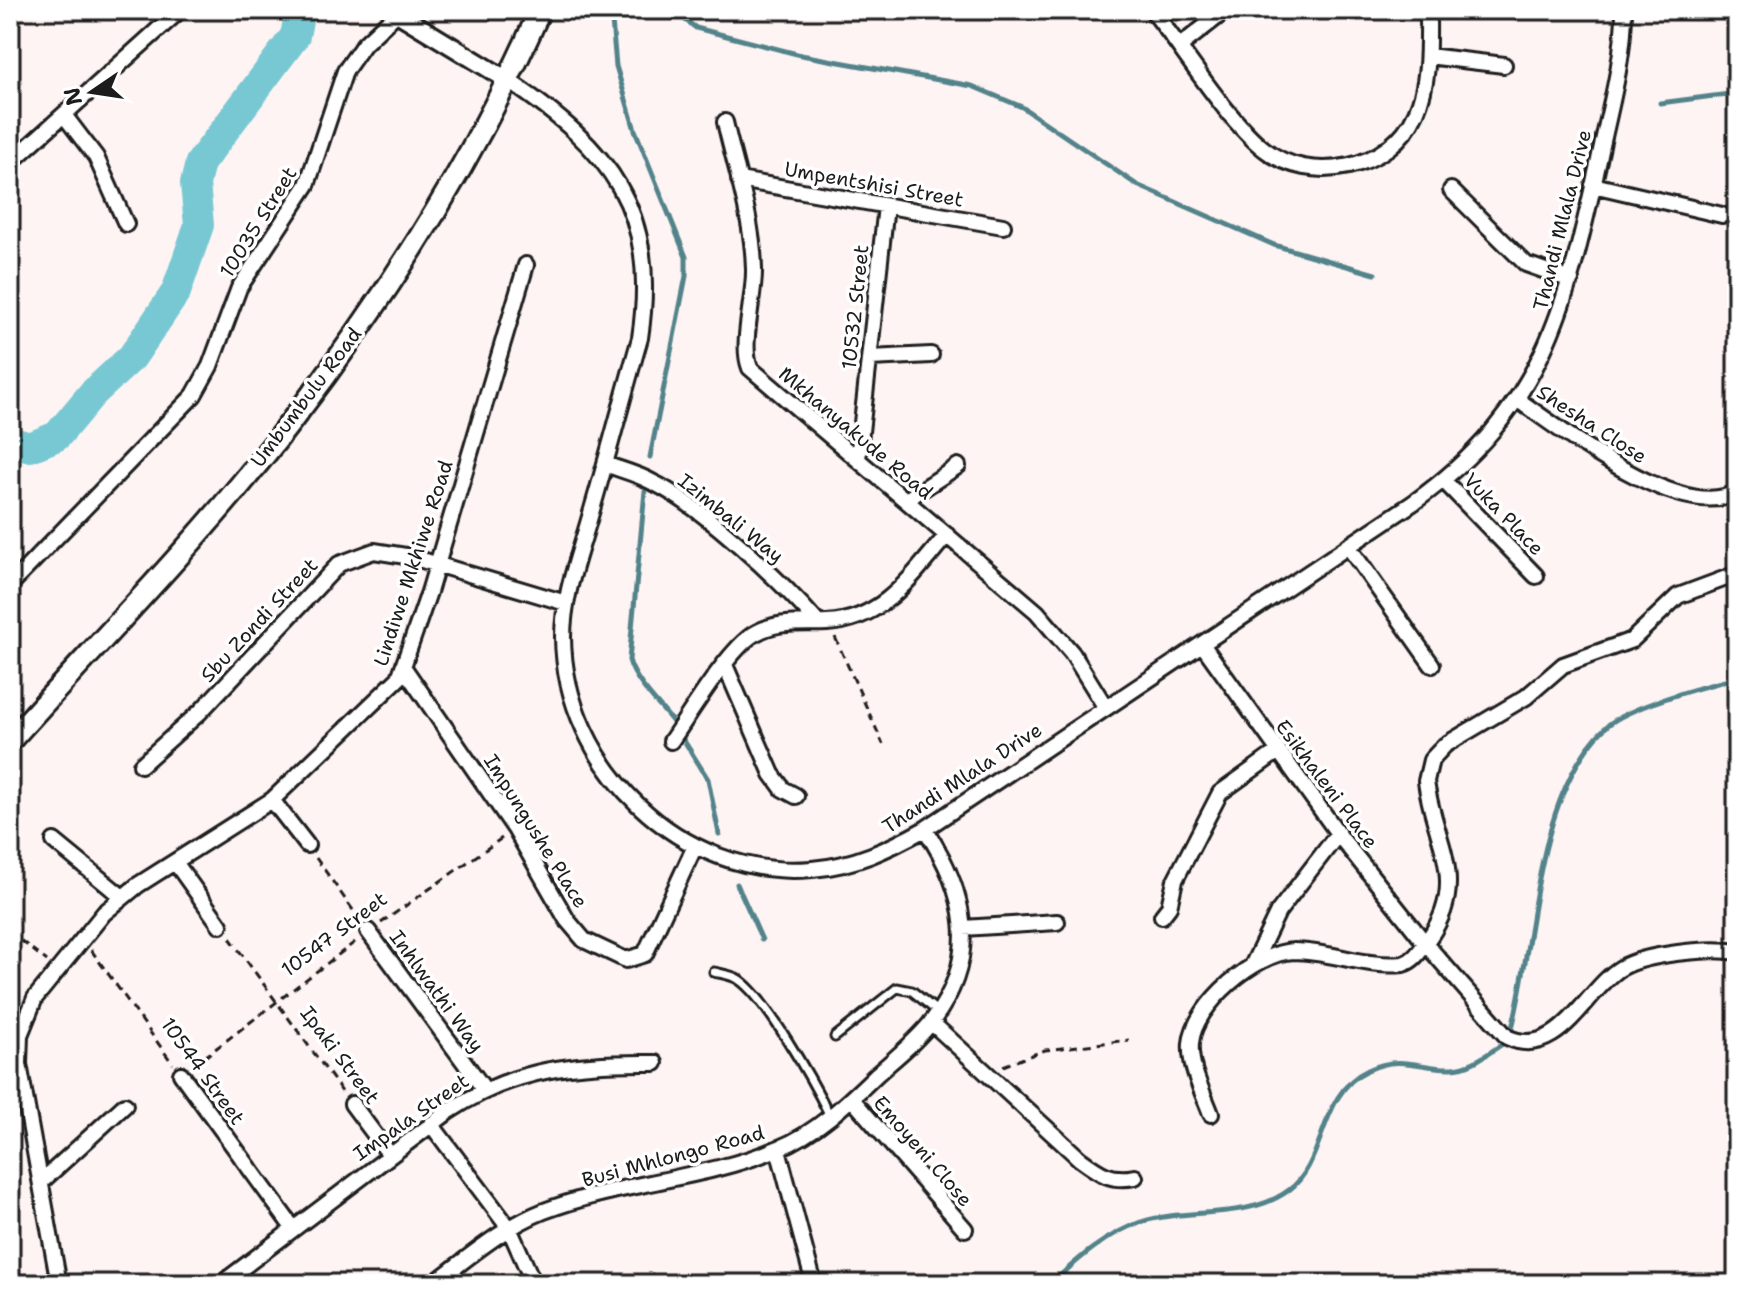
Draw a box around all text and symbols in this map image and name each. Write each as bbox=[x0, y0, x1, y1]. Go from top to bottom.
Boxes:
north arrow bbox=[52, 52, 132, 132]
text: N bbox=[57, 85, 89, 108]
street label: Thandi Mlala Drive bbox=[1527, 127, 1597, 313]
street label: Umpentshisi Street bbox=[782, 155, 966, 213]
street label: 10035 Street bbox=[214, 162, 302, 282]
street label: 10532 Street bbox=[836, 243, 874, 371]
street label: Umbumbulu Road bbox=[245, 321, 367, 472]
street label: Mkhanyakude Road bbox=[773, 361, 939, 506]
street label: Shesha Close bbox=[1532, 379, 1652, 469]
street label: Lindiwe Mkhiwe Road bbox=[367, 456, 459, 669]
street label: Izimbali Way bbox=[673, 467, 789, 569]
street label: Vuka Place bbox=[1458, 467, 1550, 561]
street label: Sbu Zondi Street bbox=[195, 552, 323, 688]
street label: Esikhaleni Place bbox=[1270, 714, 1384, 854]
street label: Thandi Mlala Drive bbox=[877, 717, 1047, 839]
street label: Impungushe Place bbox=[478, 749, 594, 913]
street label: 10547 Street bbox=[276, 886, 392, 982]
street label: Inhlwathi Way bbox=[384, 925, 490, 1057]
street label: Ipaki Street bbox=[295, 1001, 385, 1109]
street label: 10544 Street bbox=[155, 1012, 251, 1130]
street label: Impala Street bbox=[348, 1068, 474, 1166]
street label: Emoyeni Close bbox=[868, 1090, 978, 1212]
street label: Busi Mhlongo Road bbox=[579, 1119, 767, 1193]

